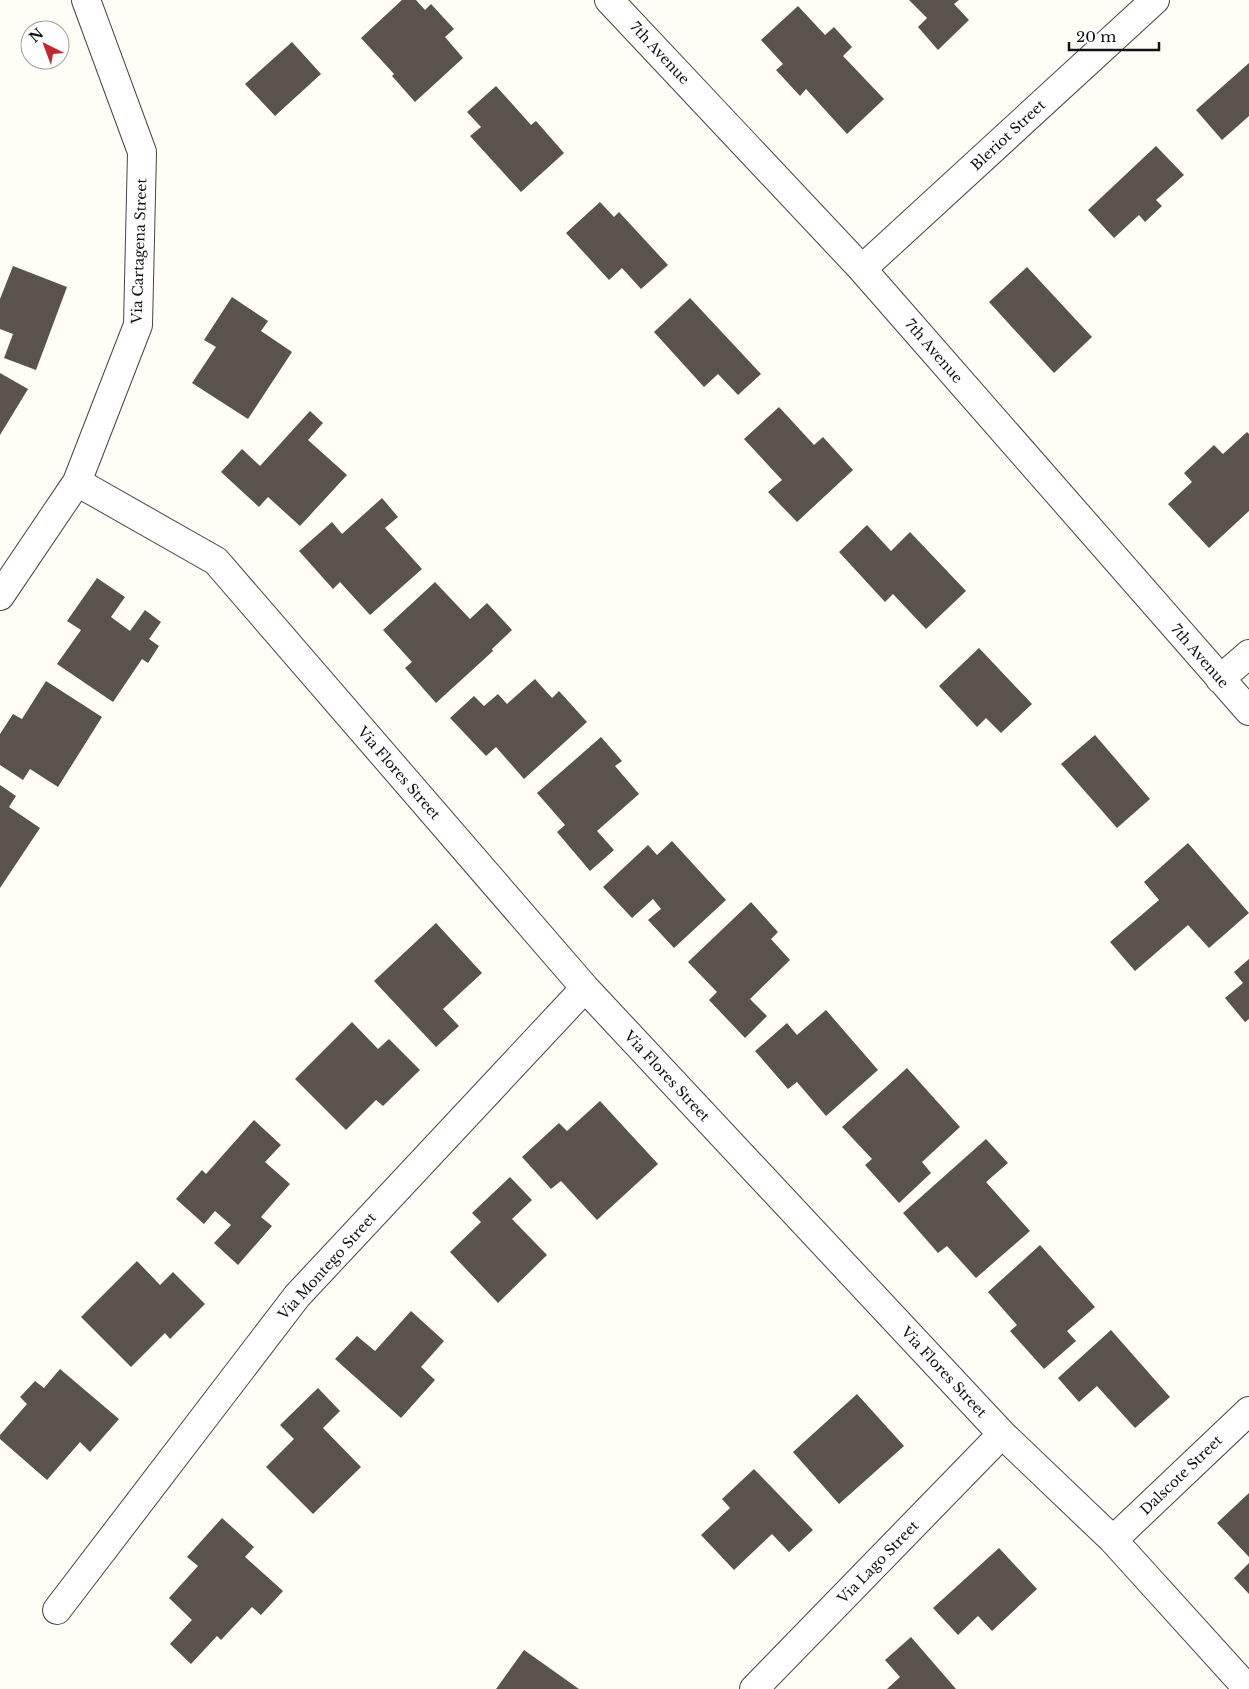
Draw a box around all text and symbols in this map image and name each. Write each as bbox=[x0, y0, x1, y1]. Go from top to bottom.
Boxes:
street label: 7th Avenue bbox=[627, 18, 693, 88]
north arrow bbox=[20, 20, 70, 70]
scale bar bbox=[1069, 20, 1159, 52]
text: N bbox=[25, 24, 47, 46]
text: 20 m bbox=[1076, 27, 1116, 46]
street label: Bleriot Street bbox=[967, 95, 1050, 174]
street label: Via Cartagena Street bbox=[127, 177, 151, 325]
street label: 7th Avenue bbox=[901, 315, 967, 387]
street label: 7th Avenue bbox=[1167, 620, 1233, 692]
street label: Via Flores Street bbox=[353, 722, 445, 824]
street label: Via Flores Street bbox=[620, 1026, 714, 1126]
street label: Via Montego Street bbox=[274, 1208, 380, 1324]
street label: Via Flores Street bbox=[897, 1322, 991, 1422]
street label: Dalscote Street bbox=[1136, 1431, 1226, 1519]
street label: Via Lago Street bbox=[833, 1516, 923, 1608]

